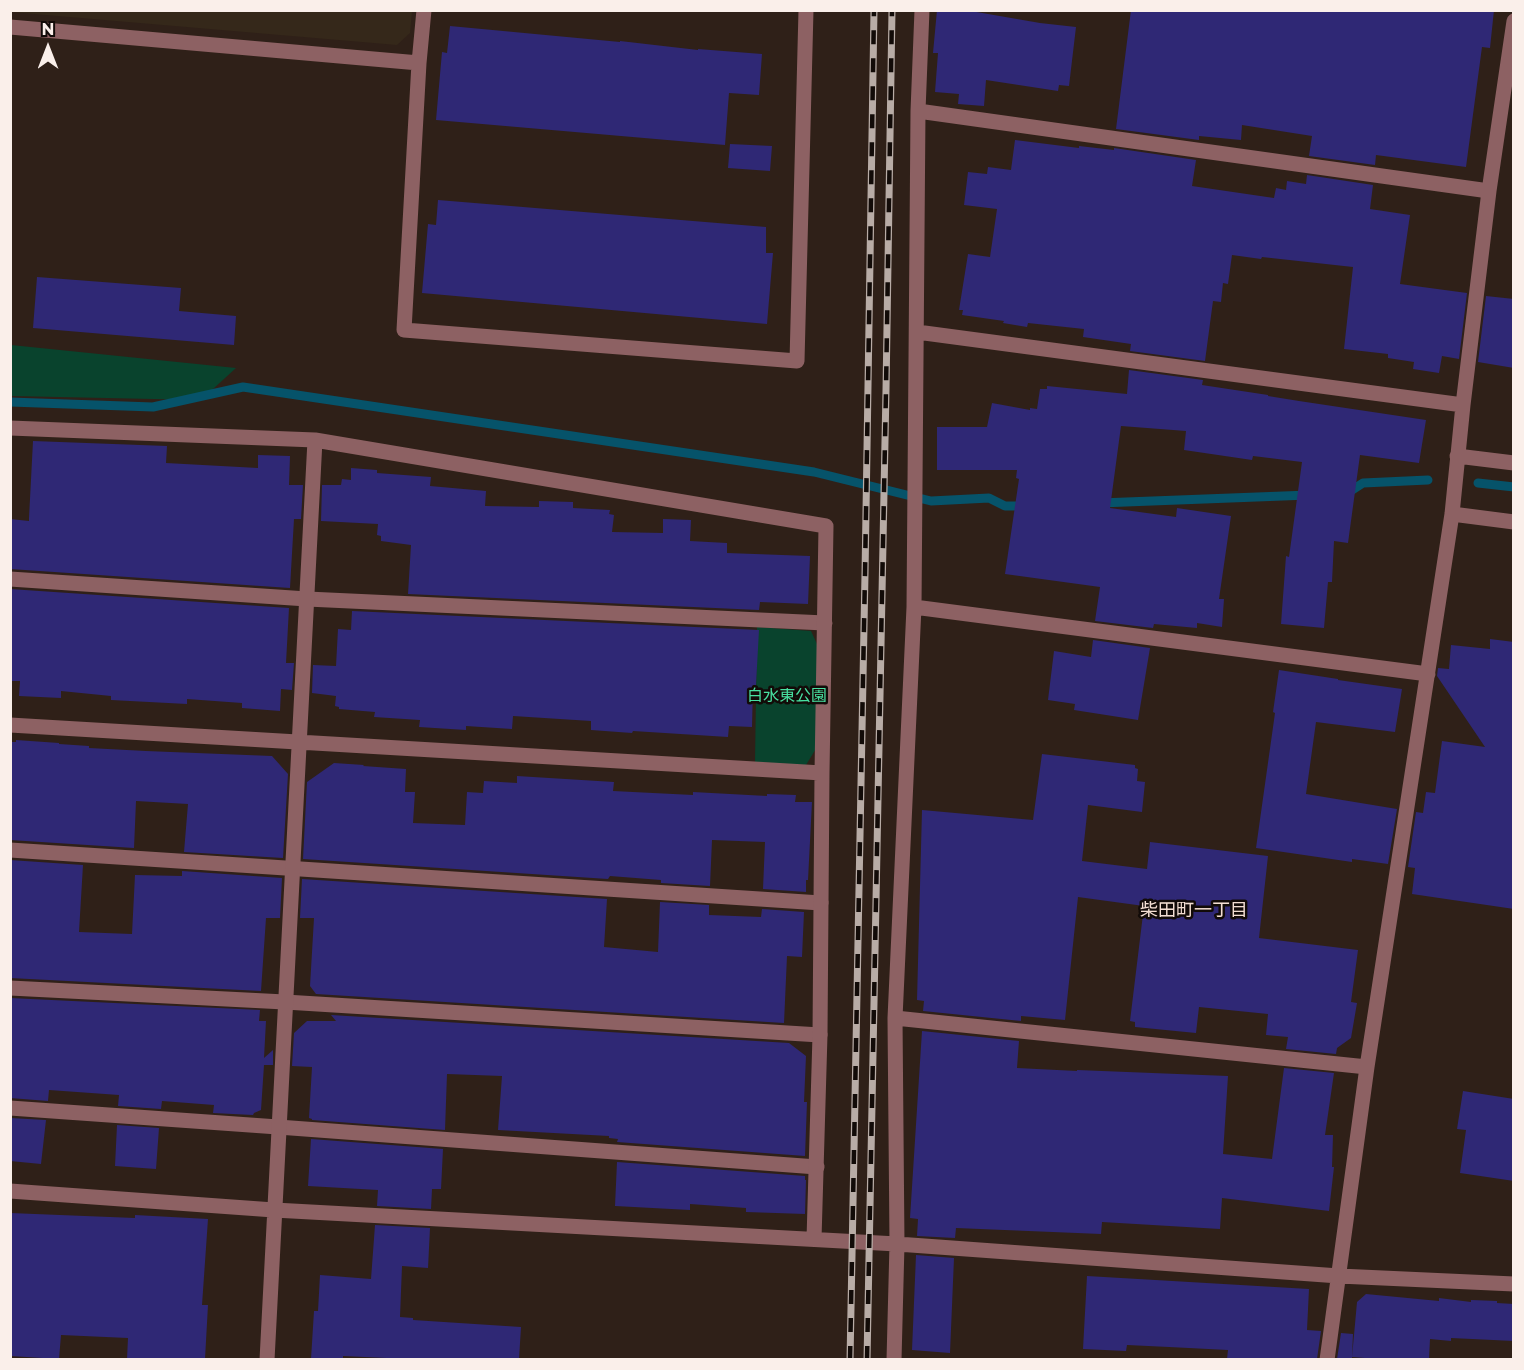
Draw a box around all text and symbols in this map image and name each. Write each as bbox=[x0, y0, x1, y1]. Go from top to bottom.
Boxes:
north arrow bbox=[18, 18, 78, 78]
text: N bbox=[42, 20, 54, 39]
park label: 白水東公園 bbox=[747, 686, 827, 706]
district label: 柴田町一丁目 bbox=[1140, 900, 1248, 922]

